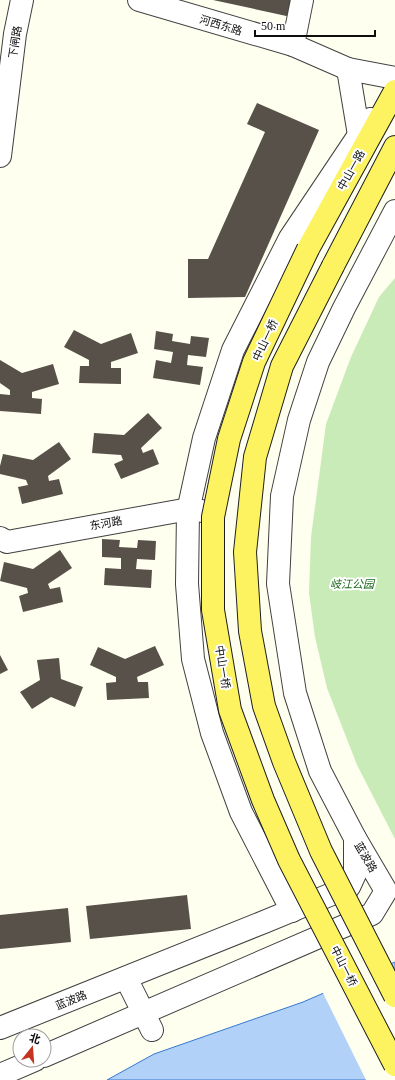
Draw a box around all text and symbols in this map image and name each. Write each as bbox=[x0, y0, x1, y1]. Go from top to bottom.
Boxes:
scale bar bbox=[255, 12, 375, 38]
street label: 河西东路 bbox=[198, 13, 244, 37]
text: 50 m bbox=[261, 19, 286, 33]
street label: 下闸路 bbox=[6, 25, 24, 59]
street label: 中山一路 bbox=[335, 148, 367, 192]
street label: 中山一桥 bbox=[250, 318, 280, 362]
street label: 东河路 bbox=[89, 514, 123, 532]
park label: 岐江公园 bbox=[330, 578, 376, 590]
street label: 中山一桥 bbox=[214, 644, 232, 690]
street label: 蓝波路 bbox=[353, 840, 379, 874]
street label: 中山一桥 bbox=[329, 944, 359, 988]
street label: 蓝波路 bbox=[53, 988, 89, 1012]
north arrow bbox=[12, 1028, 52, 1068]
text: 北 bbox=[28, 1031, 42, 1046]

